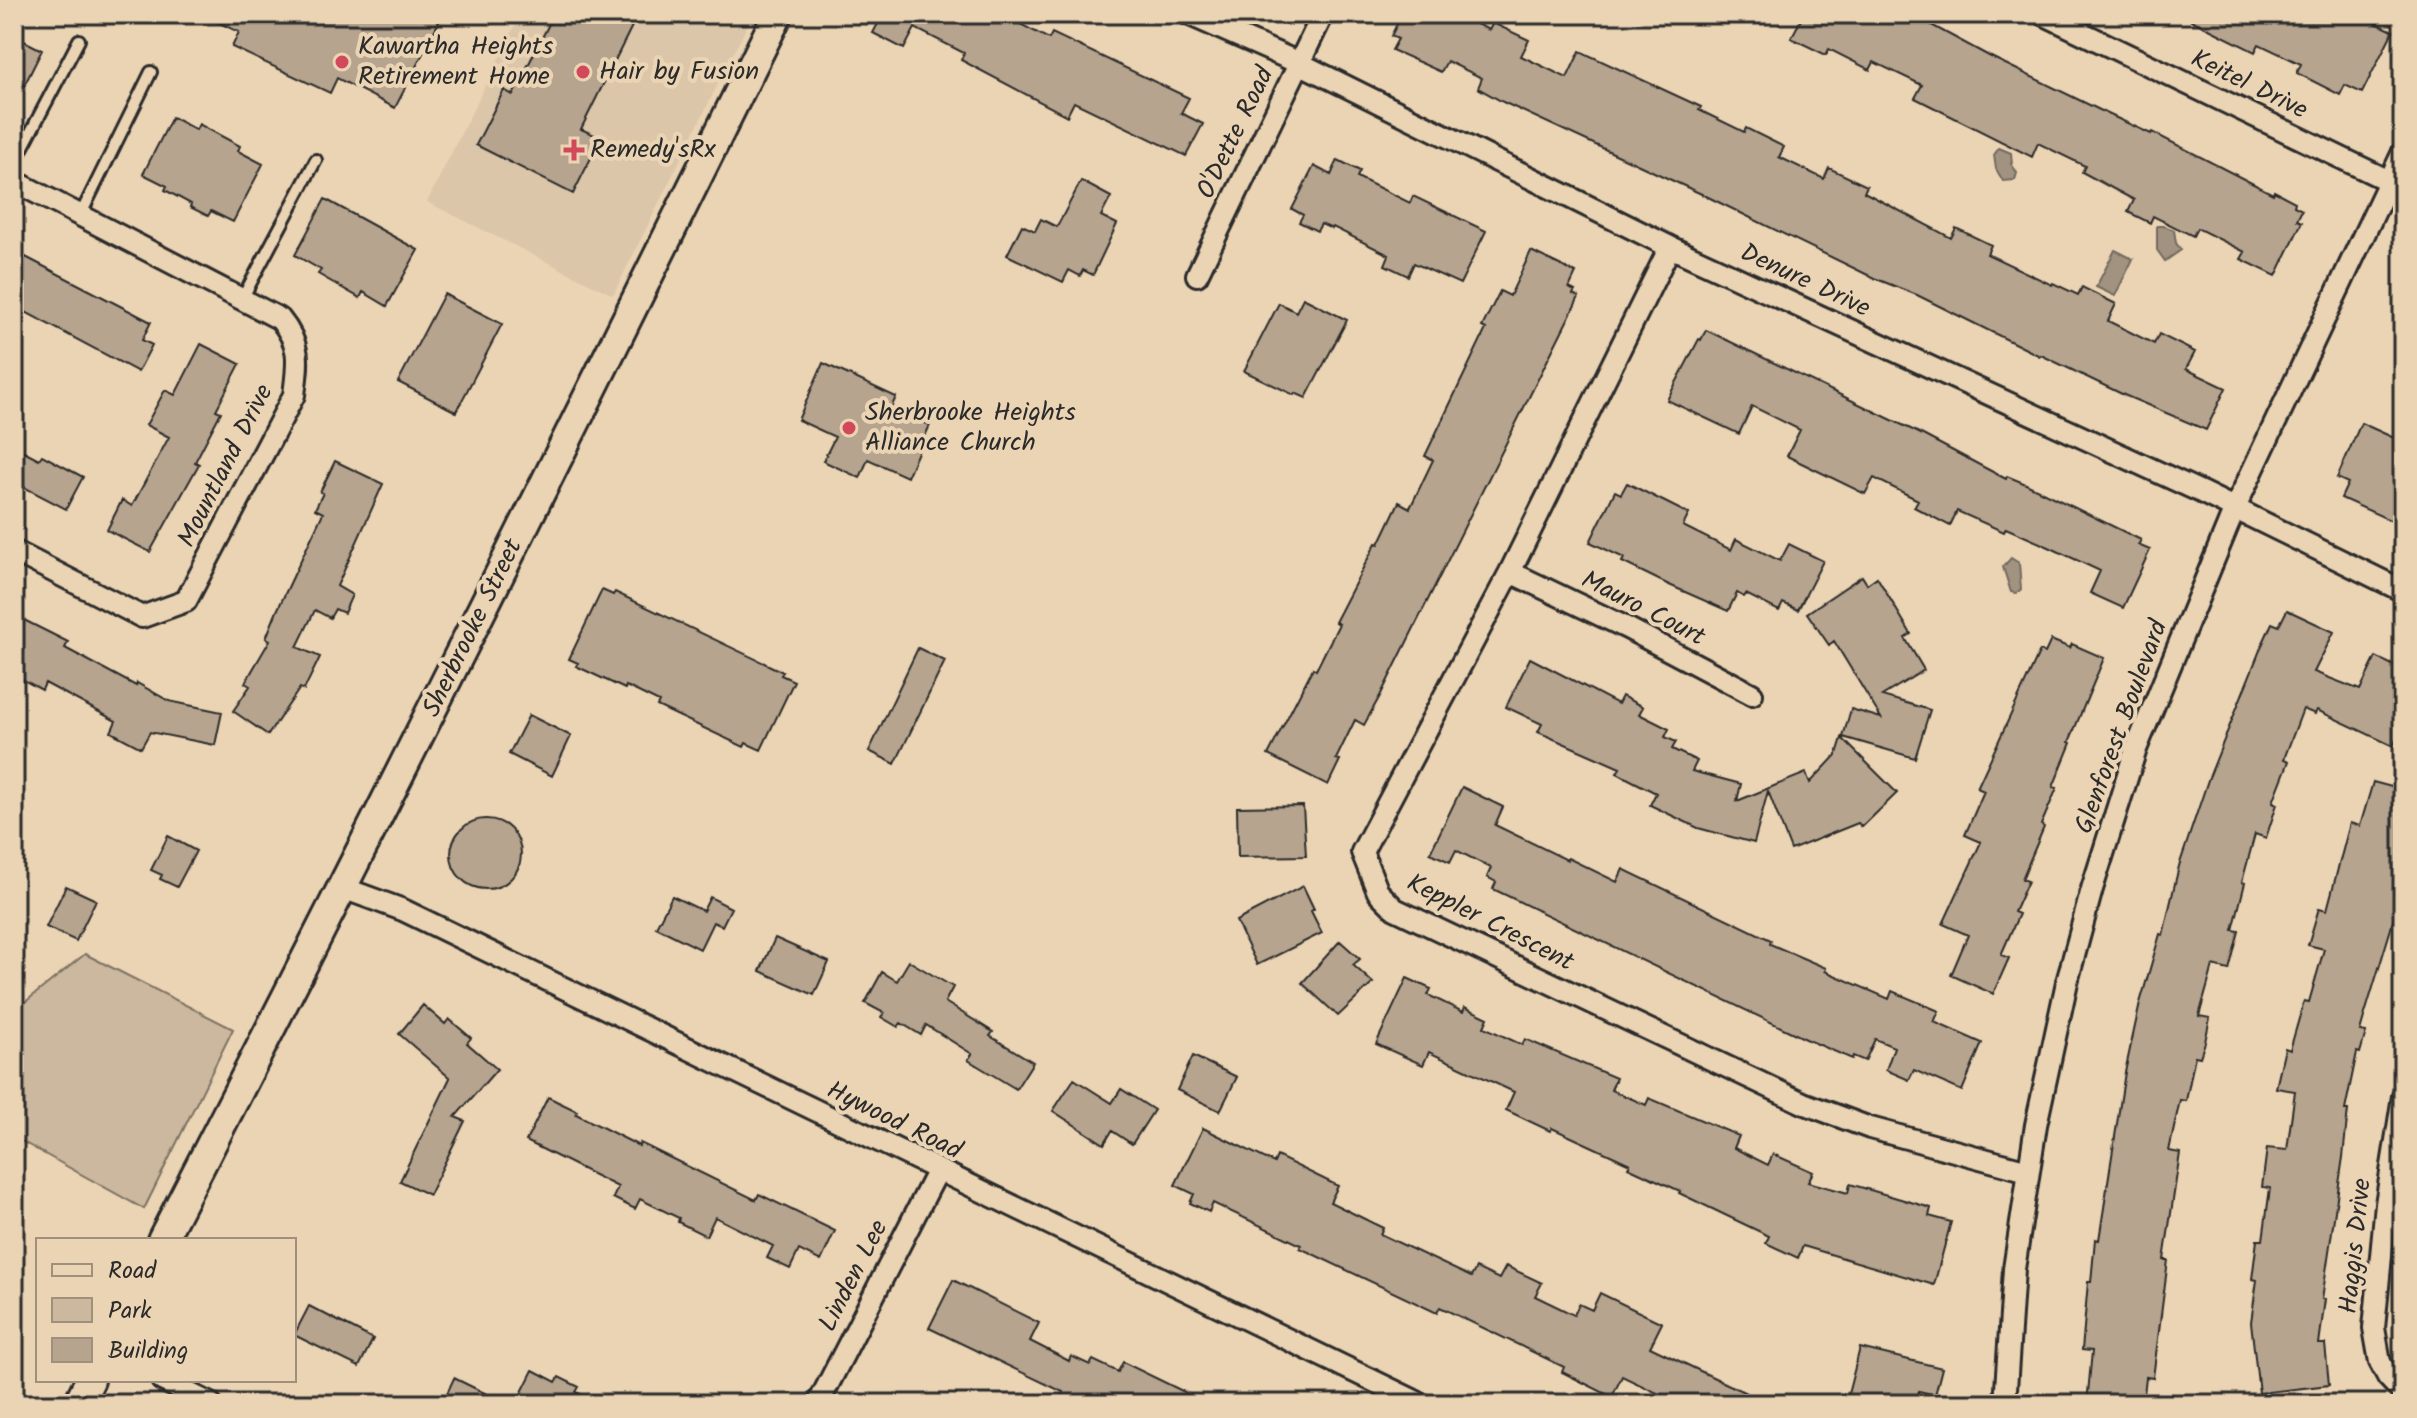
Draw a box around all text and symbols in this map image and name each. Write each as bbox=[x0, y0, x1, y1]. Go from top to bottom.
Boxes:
place label: Kawartha Heights Retirement Home bbox=[358, 26, 553, 98]
street label: Keitel Drive bbox=[2183, 38, 2315, 132]
place label: Hair by Fusion bbox=[599, 51, 759, 93]
marker: Kawartha Heights Retirement Home bbox=[333, 53, 351, 71]
street label: O'Dette Road bbox=[1186, 59, 1287, 206]
marker: Hair by Fusion bbox=[574, 63, 592, 81]
place label: Remedy'sRx bbox=[590, 129, 716, 171]
marker: Remedy'sRx bbox=[565, 141, 583, 159]
street label: Denure Drive bbox=[1733, 232, 1877, 330]
street label: Mountland Drive bbox=[167, 377, 285, 555]
place label: Sherbrooke Heights Alliance Church bbox=[865, 392, 1076, 464]
marker: Sherbrooke Heights Alliance Church bbox=[840, 419, 858, 437]
street label: Sherbrooke Street bbox=[412, 531, 535, 724]
street label: Mauro Court bbox=[1574, 560, 1713, 659]
street label: Glenforest Boulevard bbox=[2064, 613, 2181, 840]
street label: Keppler Crescent bbox=[1399, 863, 1582, 984]
street label: Hywood Road bbox=[819, 1070, 970, 1172]
street label: Haggis Drive bbox=[2328, 1176, 2384, 1316]
street label: Linden Lee bbox=[808, 1212, 900, 1339]
legend bbox=[36, 1238, 296, 1382]
text: Road bbox=[108, 1252, 157, 1291]
text: Park bbox=[108, 1292, 152, 1331]
text: Building bbox=[108, 1332, 188, 1371]

